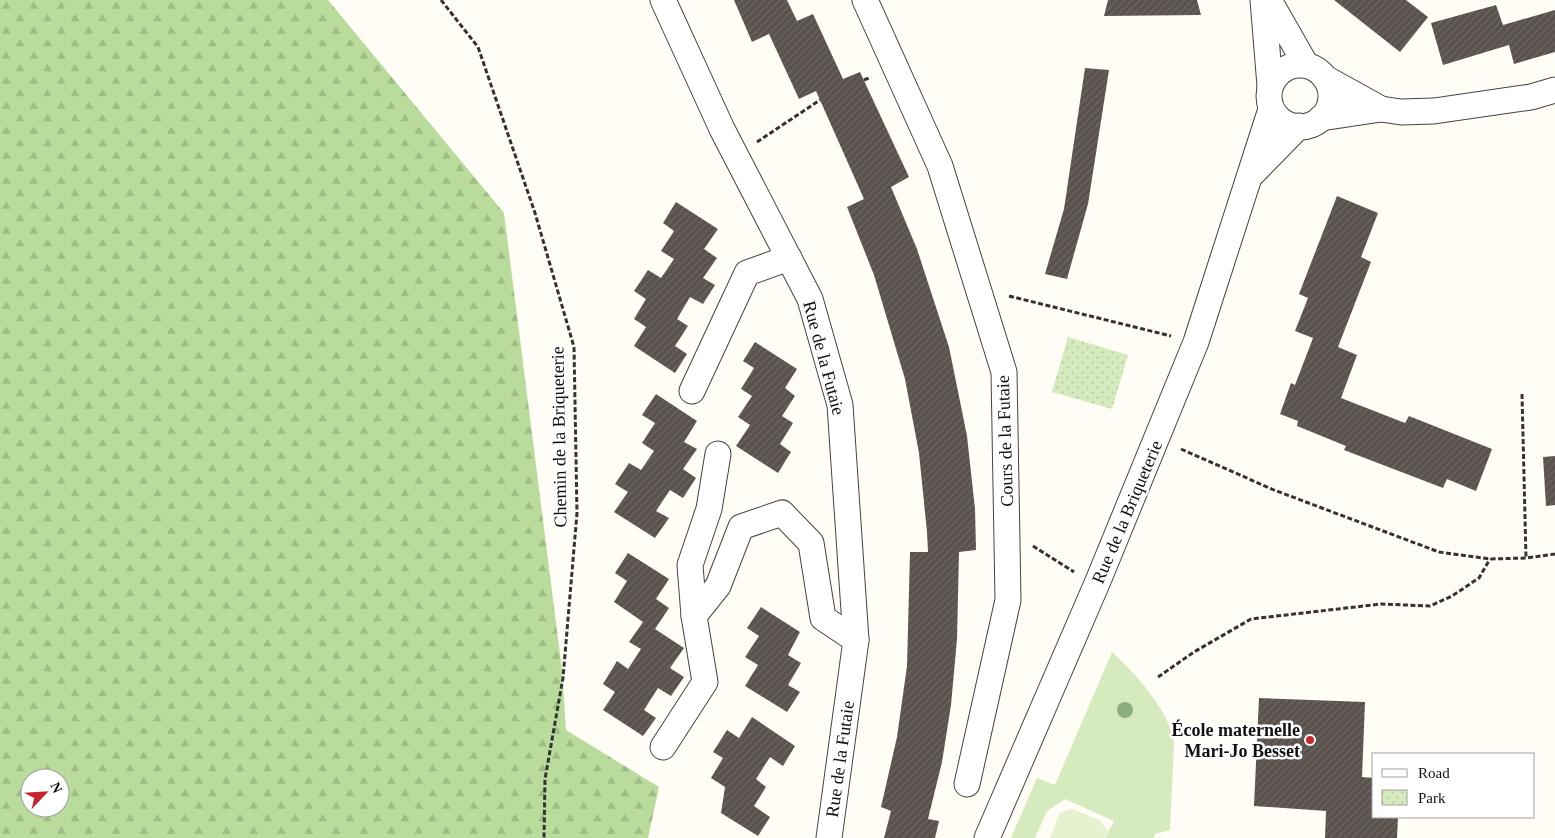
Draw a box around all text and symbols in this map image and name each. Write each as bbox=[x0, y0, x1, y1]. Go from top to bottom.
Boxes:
street label: Rue de la Futaie bbox=[799, 299, 849, 417]
street label: Chemin de la Briqueterie bbox=[547, 346, 571, 528]
street label: Cours de la Futaie bbox=[993, 375, 1017, 507]
street label: Rue de la Briqueterie bbox=[1088, 437, 1166, 587]
street label: Rue de la Futaie bbox=[822, 699, 858, 819]
place label: École maternelle Mari-Jo Besset bbox=[1172, 719, 1300, 761]
marker: École maternelle Mari-Jo Besset bbox=[1304, 734, 1316, 746]
legend bbox=[1372, 753, 1535, 818]
text: Road bbox=[1418, 765, 1450, 781]
north arrow bbox=[20, 768, 70, 818]
text: N bbox=[47, 780, 65, 795]
text: Park bbox=[1418, 790, 1446, 806]

